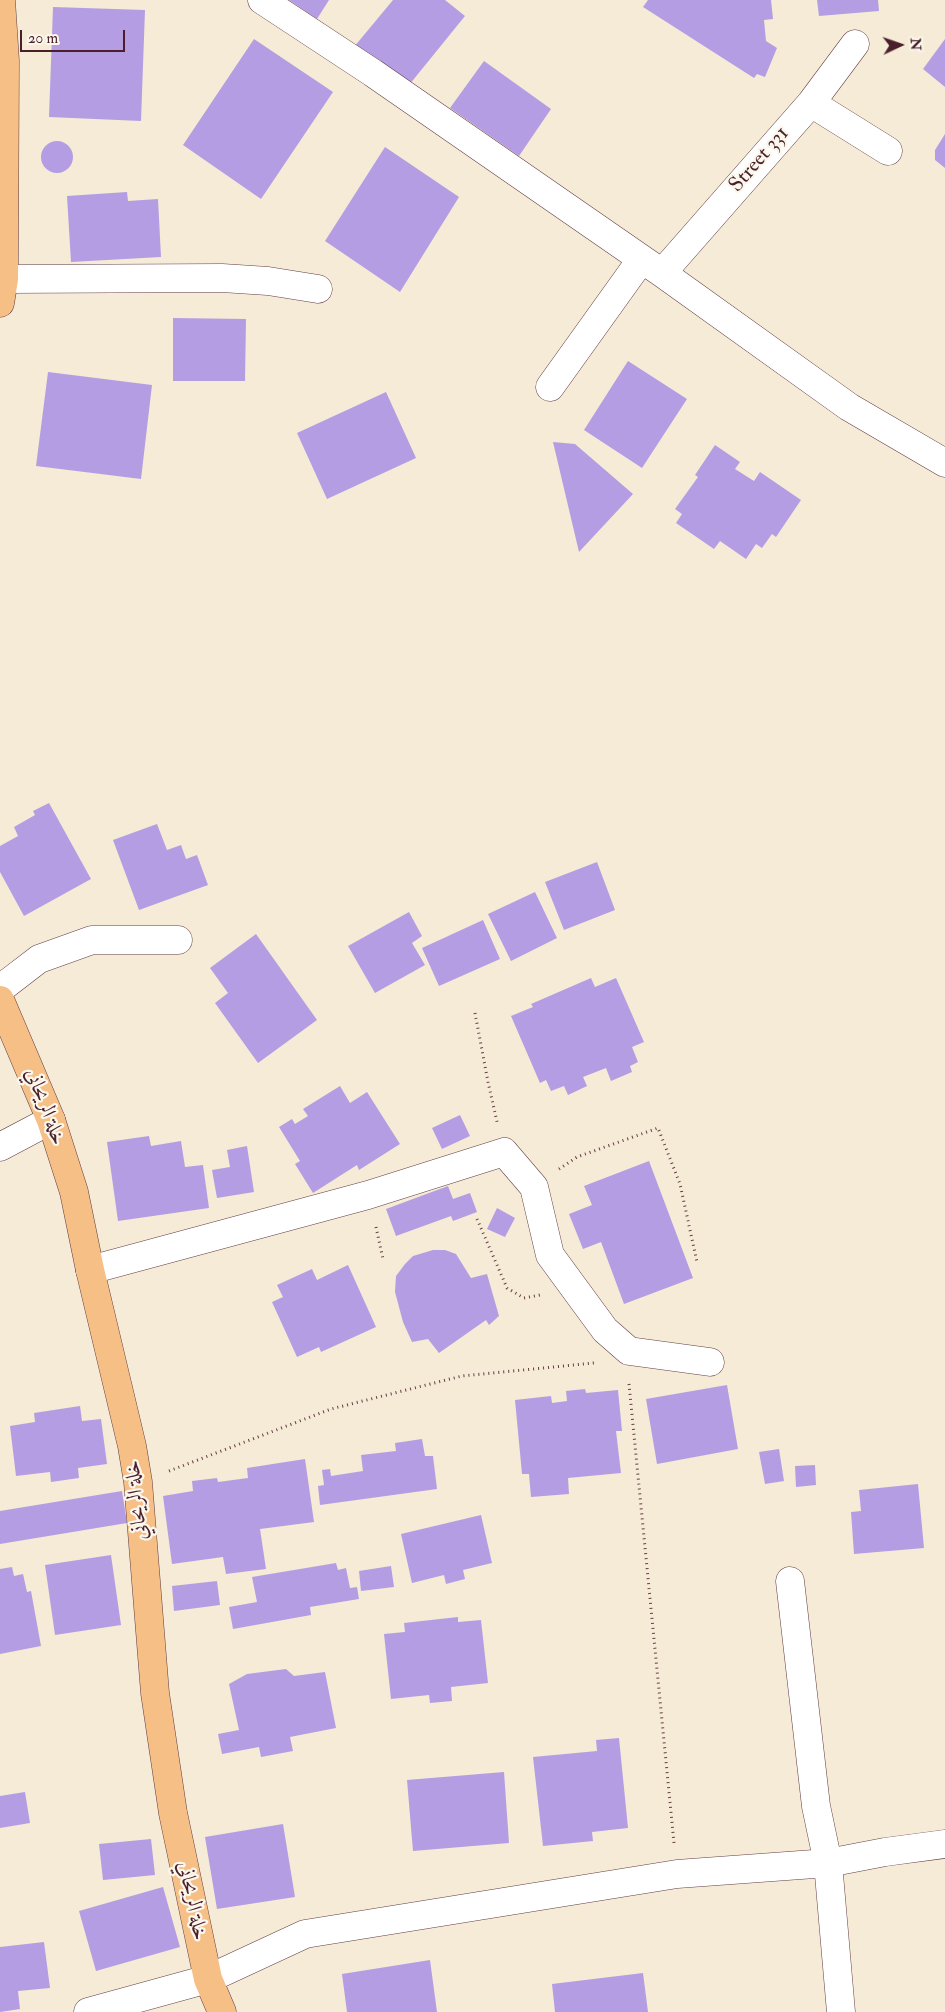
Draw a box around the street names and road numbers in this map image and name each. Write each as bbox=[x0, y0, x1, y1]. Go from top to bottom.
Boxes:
street label: Street 331 bbox=[725, 122, 795, 198]
street label: خلة الريحاني bbox=[18, 1065, 70, 1149]
street label: خلة الريحاني bbox=[121, 1459, 155, 1541]
street label: خلة الريحاني bbox=[170, 1859, 212, 1943]

